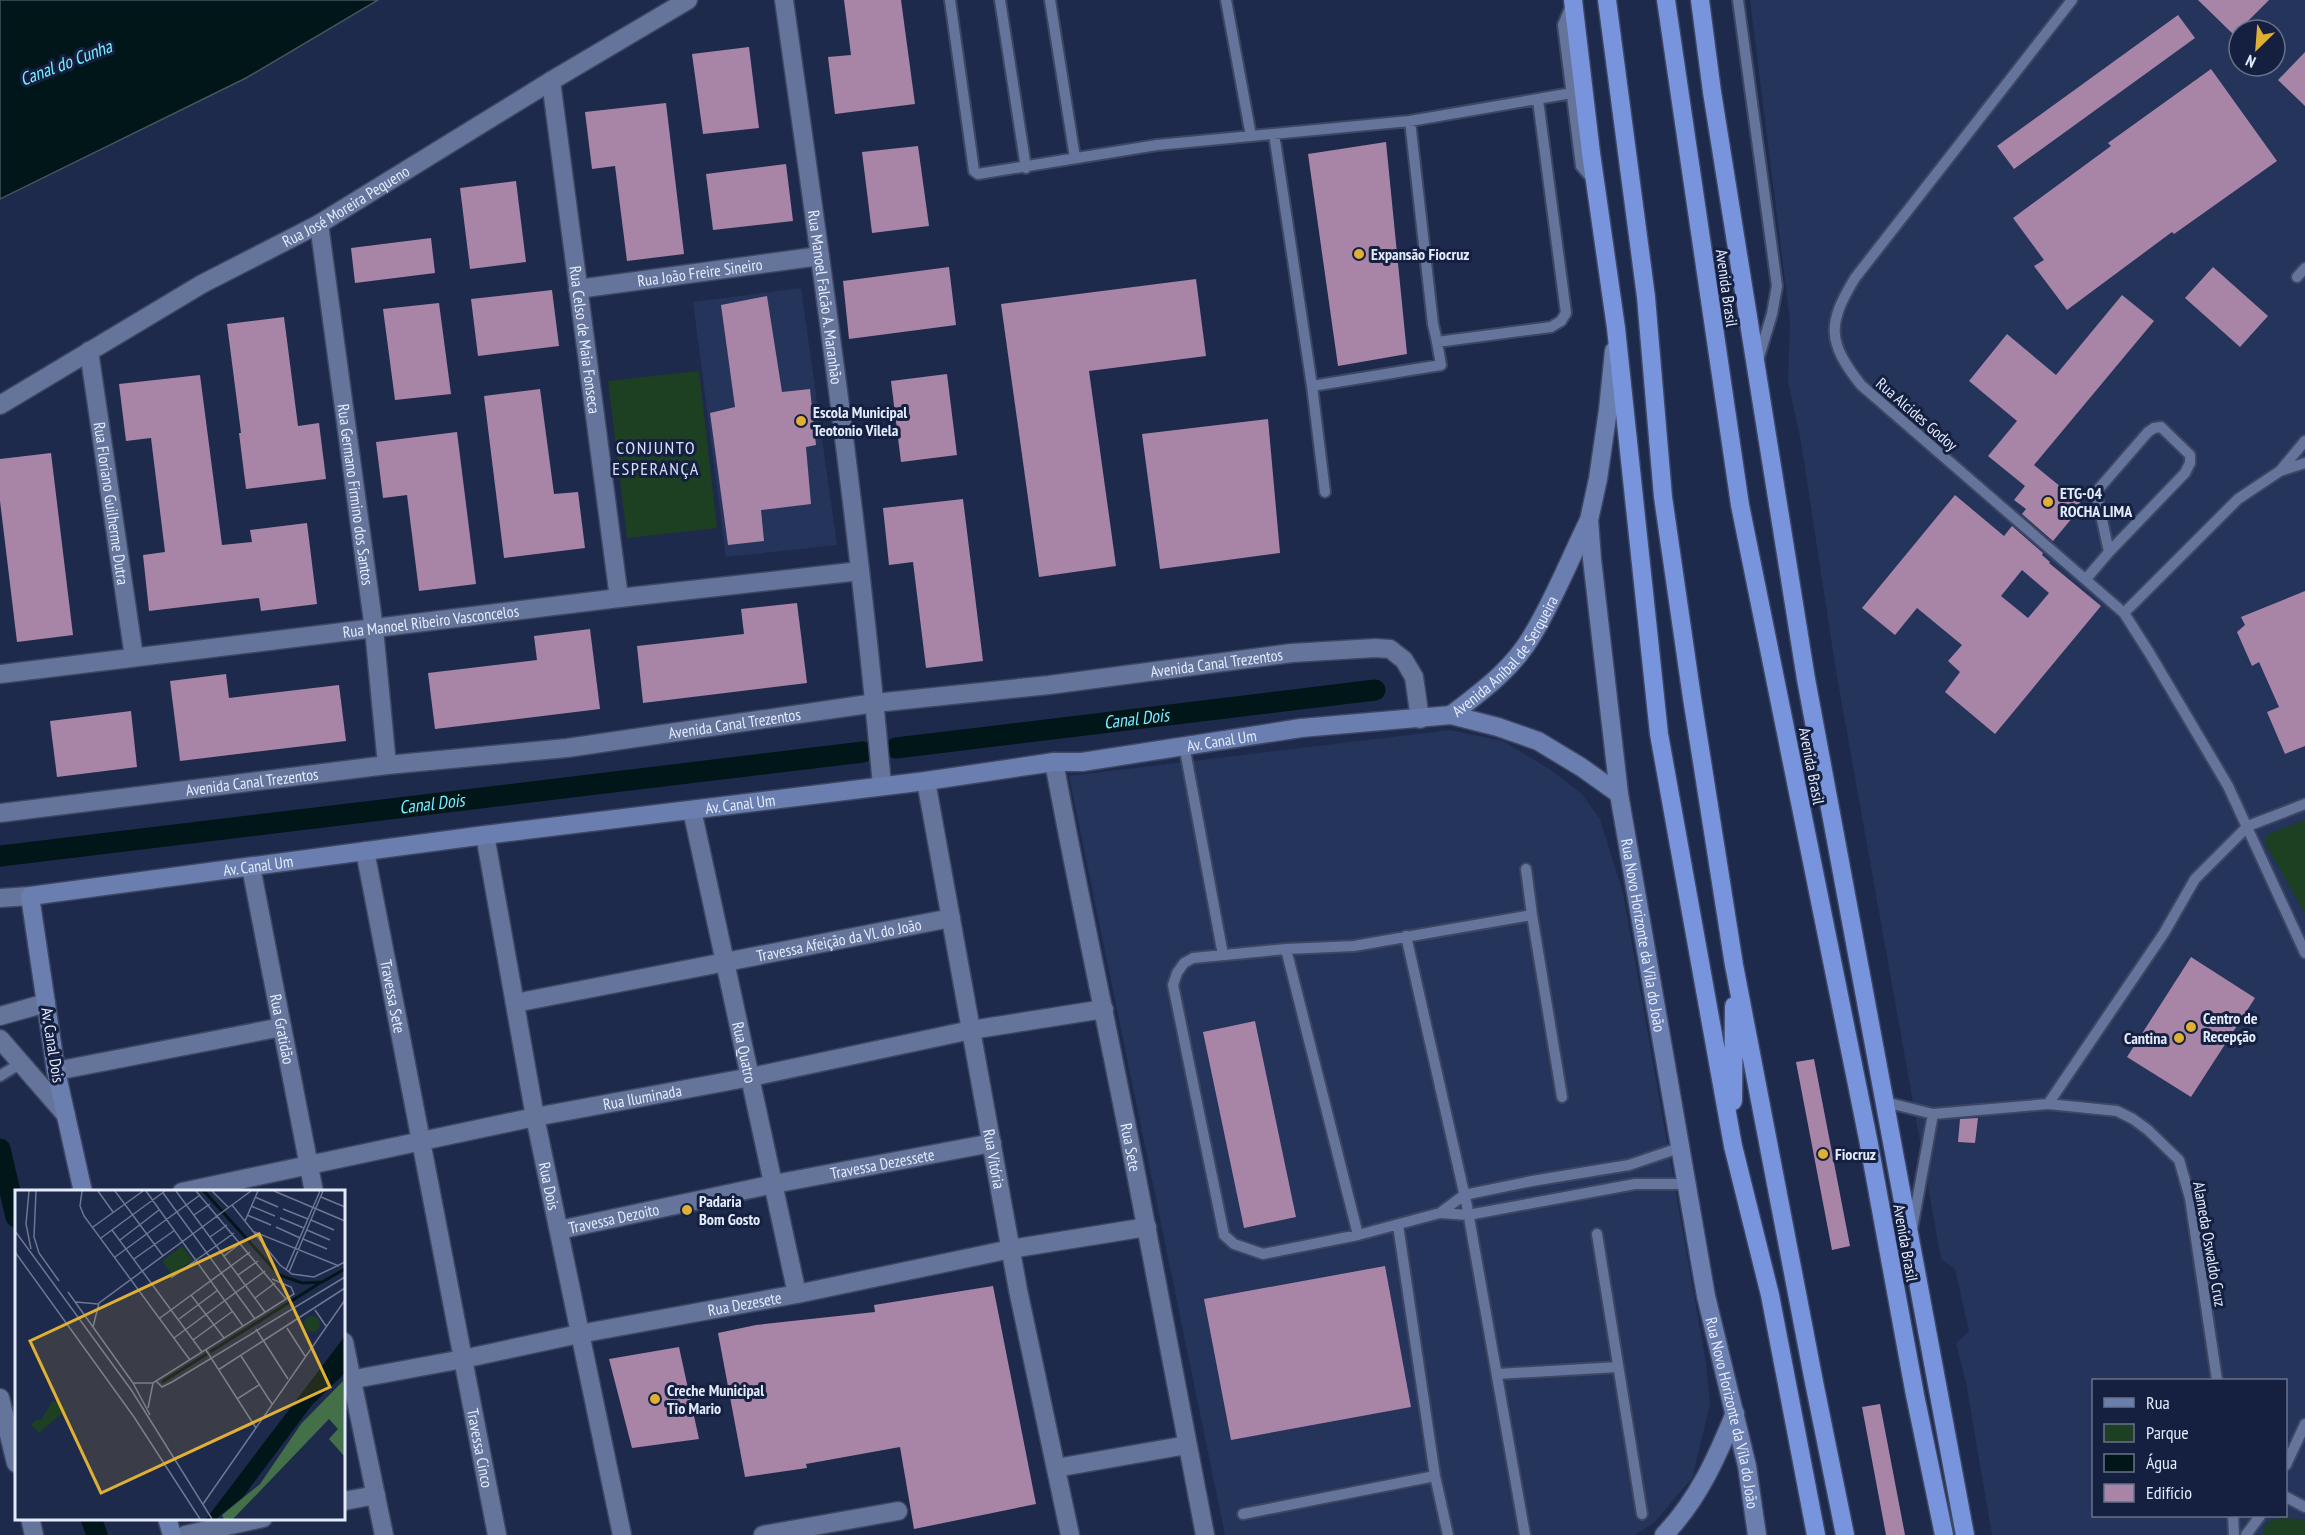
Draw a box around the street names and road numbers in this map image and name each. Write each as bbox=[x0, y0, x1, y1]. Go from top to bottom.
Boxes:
street label: Rua José Moreira Pequeno bbox=[279, 161, 413, 251]
street label: Rua Manoel Falcão A. Maranhão bbox=[804, 209, 847, 385]
street label: Avenida Brasil bbox=[1712, 248, 1742, 328]
street label: Rua João Freire Sineiro bbox=[636, 254, 764, 291]
street label: Rua Celso de Maia Fonseca bbox=[565, 265, 605, 415]
street label: Rua Alcides Godoy bbox=[1872, 373, 1962, 455]
street label: Rua Germano Firmino dos Santos bbox=[334, 403, 378, 586]
street label: Rua Floriano Guilherme Dutra bbox=[90, 421, 133, 586]
street label: Avenida Aníbal de Serqueira bbox=[1448, 592, 1562, 721]
street label: Rua Manoel Ribeiro Vasconcelos bbox=[341, 600, 520, 642]
street label: Avenida Canal Trezentos bbox=[1149, 644, 1284, 682]
street label: Avenida Canal Trezentos bbox=[667, 704, 802, 743]
street label: Av. Canal Um bbox=[1185, 725, 1258, 756]
street label: Avenida Brasil bbox=[1795, 726, 1829, 806]
street label: Avenida Canal Trezentos bbox=[185, 764, 319, 800]
street label: Av. Canal Um bbox=[704, 790, 776, 818]
street label: Rua Novo Horizonte da Vila do João bbox=[1617, 837, 1670, 1033]
street label: Av. Canal Um bbox=[222, 851, 294, 880]
street label: Travessa Afeição da Vl. do João bbox=[755, 914, 923, 966]
street label: Travessa Sete bbox=[376, 958, 410, 1035]
street label: Rua Gratidão bbox=[266, 992, 299, 1066]
street label: Av. Canal Dois bbox=[37, 1006, 69, 1084]
street label: Rua Quatro bbox=[728, 1020, 761, 1085]
street label: Rua Iluminada bbox=[601, 1080, 683, 1114]
street label: Rua Sete bbox=[1116, 1122, 1145, 1173]
street label: Rua Vitória bbox=[979, 1127, 1010, 1190]
street label: Travessa Dezessete bbox=[829, 1144, 936, 1183]
street label: Rua Dois bbox=[535, 1160, 564, 1212]
street label: Alameda Oswaldo Cruz bbox=[2189, 1180, 2231, 1308]
street label: Travessa Dezoito bbox=[567, 1199, 661, 1238]
street label: Avenida Brasil bbox=[1889, 1203, 1923, 1283]
street label: Rua Dezesete bbox=[706, 1287, 783, 1320]
street label: Rua Novo Horizonte da Vila do João bbox=[1701, 1315, 1763, 1510]
street label: Travessa Cinco bbox=[463, 1407, 498, 1489]

